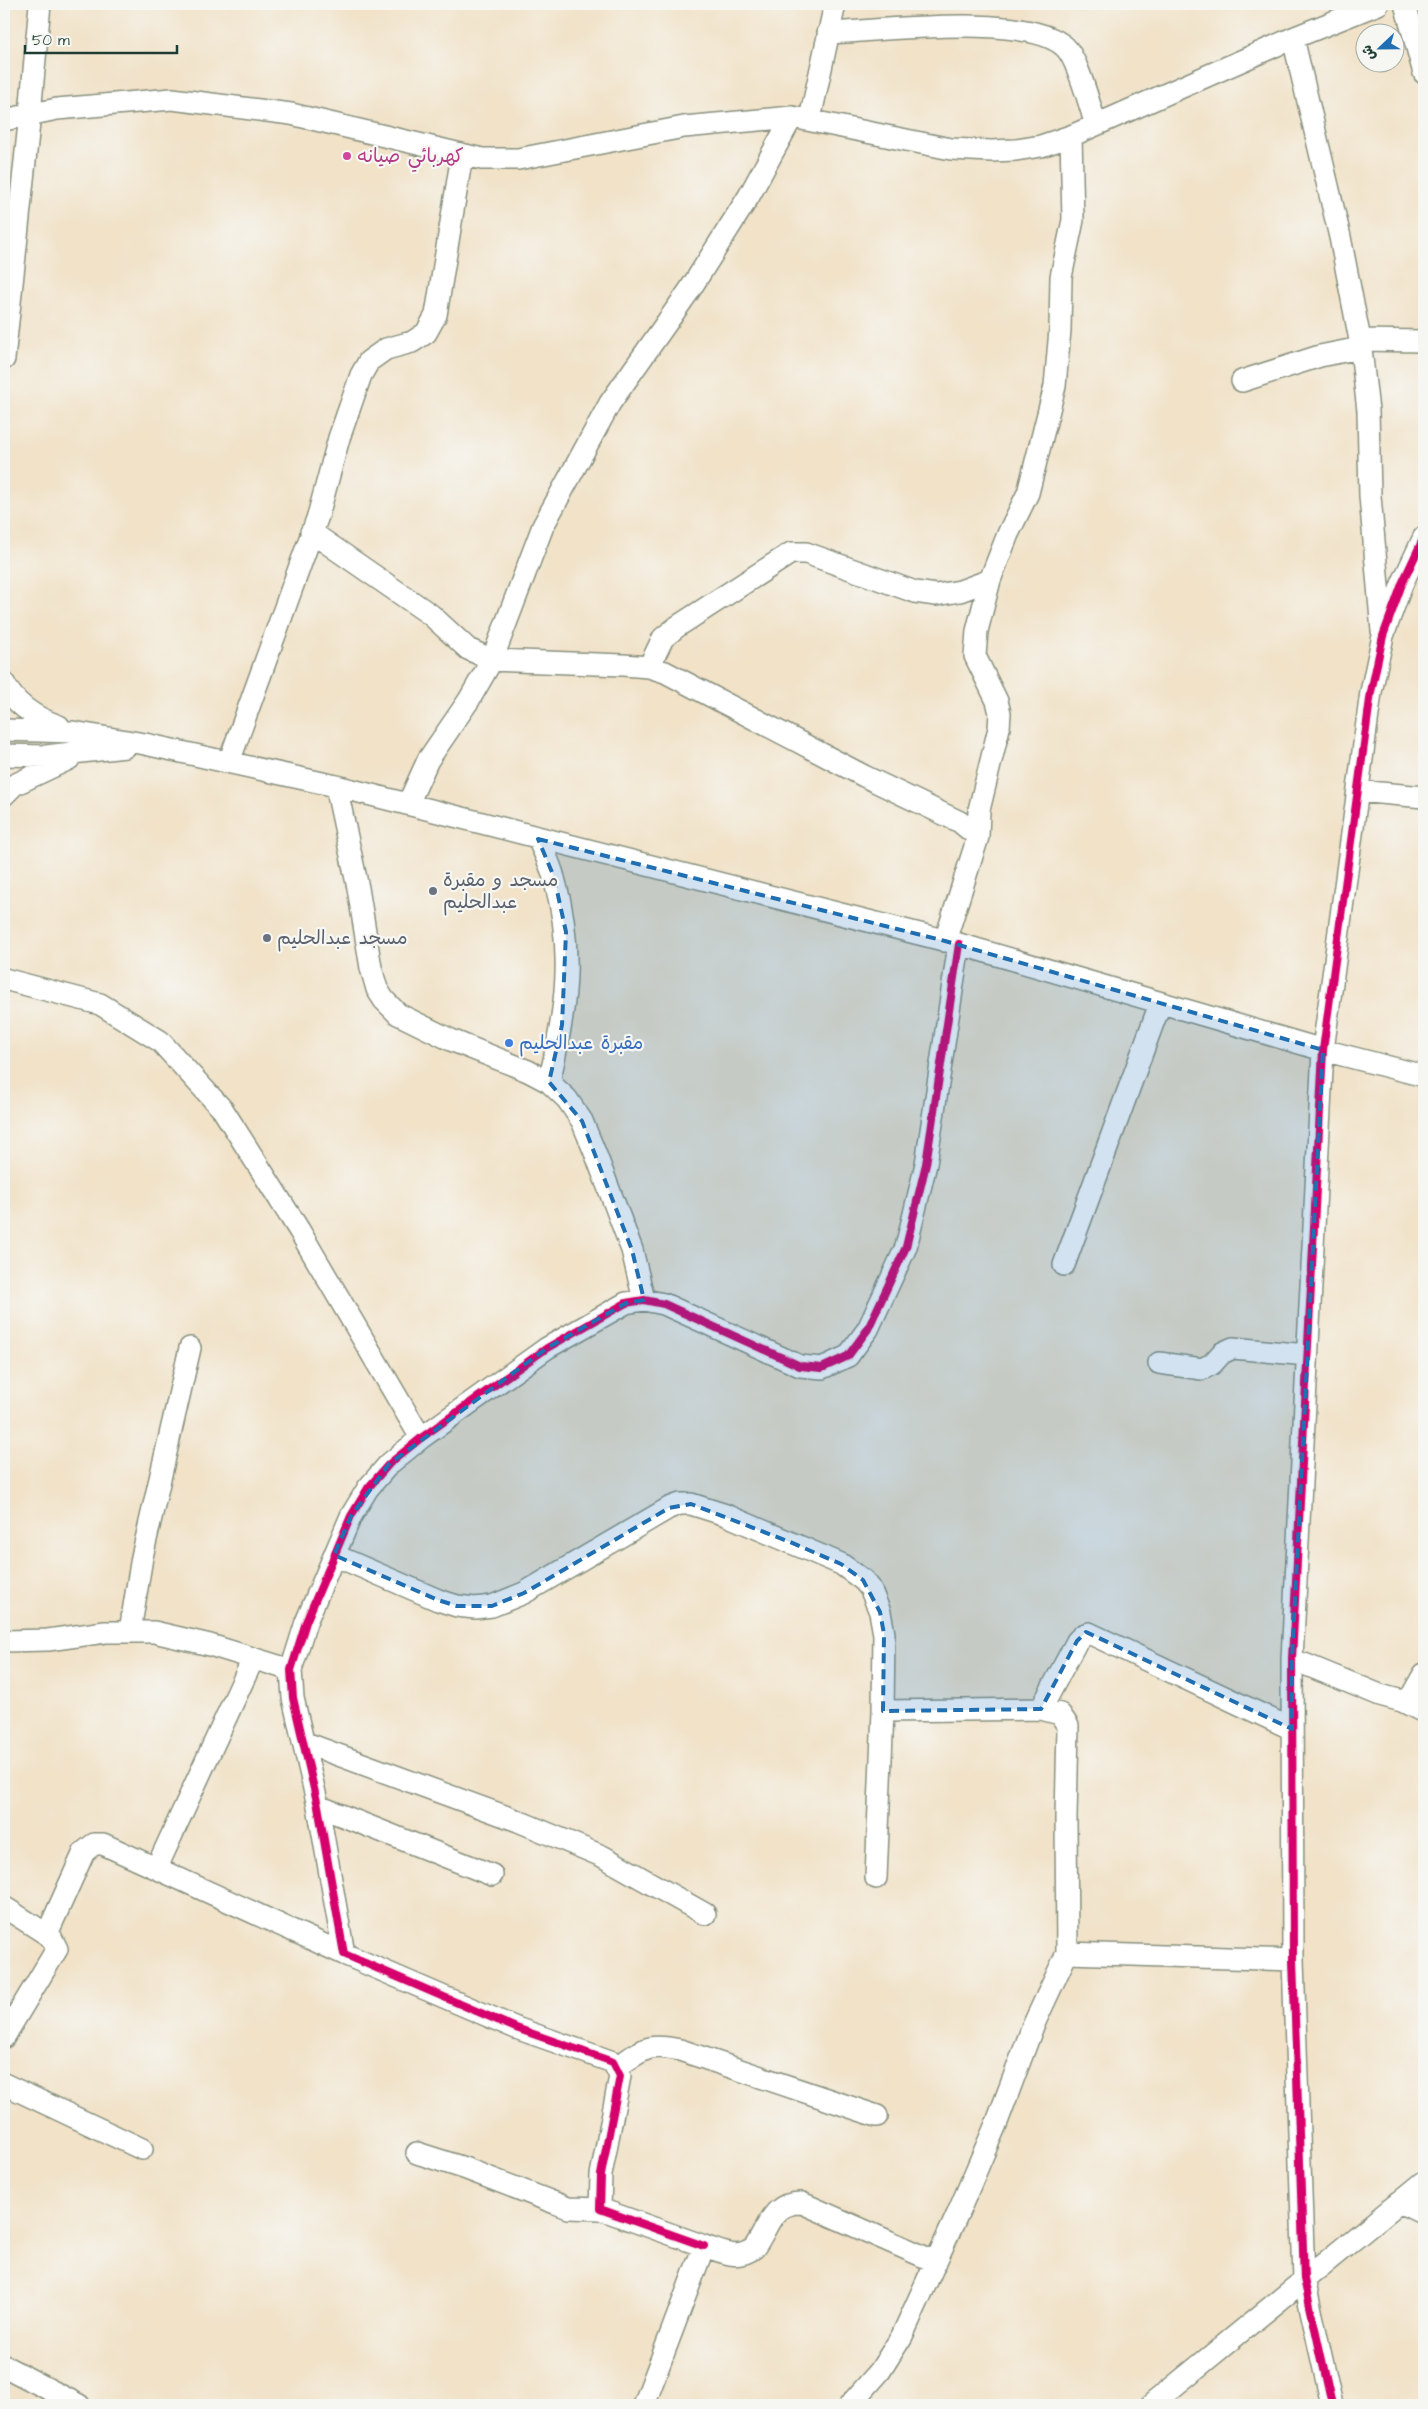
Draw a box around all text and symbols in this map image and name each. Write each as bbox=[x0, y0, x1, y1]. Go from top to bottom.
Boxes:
scale bar bbox=[25, 22, 178, 54]
north arrow bbox=[1356, 22, 1406, 72]
text: 50 m bbox=[32, 30, 70, 51]
text: ش bbox=[1357, 42, 1381, 63]
place label: كهربائي صيانه bbox=[357, 143, 464, 172]
marker: كهربائي صيانه bbox=[341, 150, 353, 162]
place label: مسجد و مقبرة عبدالحليم bbox=[443, 867, 558, 916]
marker: مسجد و مقبرة عبدالحليم bbox=[427, 885, 439, 897]
place label: مسجد عبدالحليم bbox=[277, 925, 408, 952]
marker: مسجد عبدالحليم bbox=[261, 932, 273, 944]
place label: مقبرة عبدالحليم bbox=[519, 1030, 643, 1057]
marker: مقبرة عبدالحليم bbox=[503, 1037, 515, 1049]

